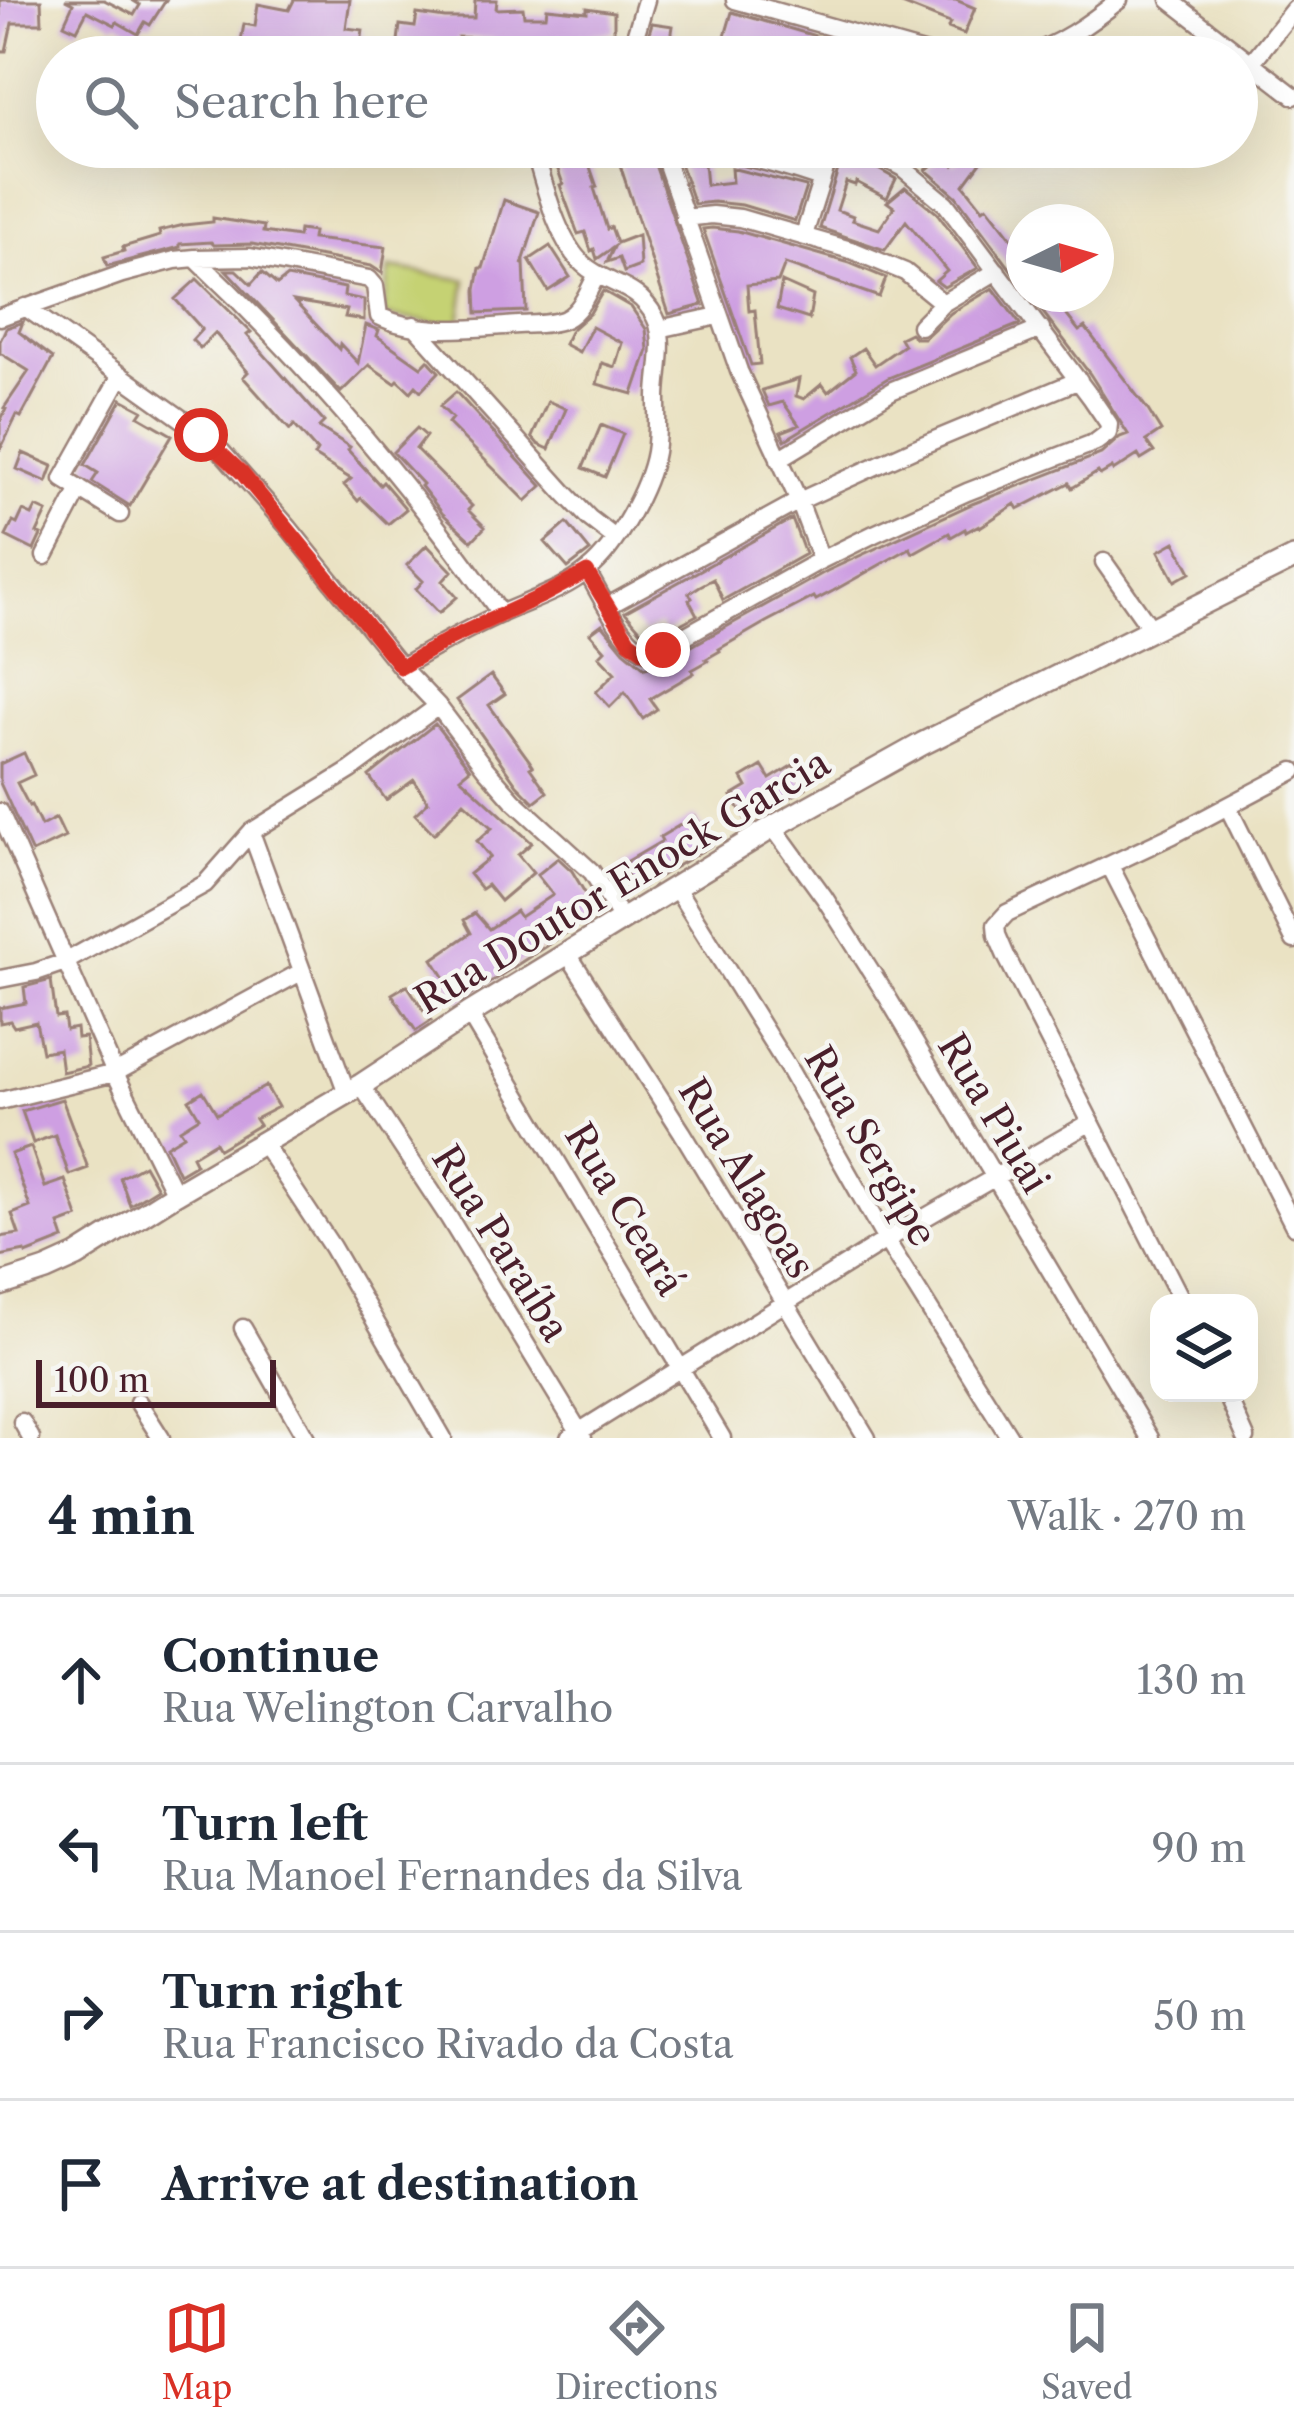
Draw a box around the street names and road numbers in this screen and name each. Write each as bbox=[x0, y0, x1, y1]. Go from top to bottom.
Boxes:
street label: Rua Doutor Enock Garcia bbox=[406, 738, 838, 1024]
street label: Rua Piuai bbox=[928, 1025, 1060, 1201]
street label: Rua Sergipe bbox=[795, 1038, 947, 1254]
street label: Rua Alagoas bbox=[669, 1069, 825, 1287]
street label: Rua Ceará bbox=[555, 1114, 695, 1304]
street label: Rua Paraíba bbox=[422, 1136, 580, 1350]

